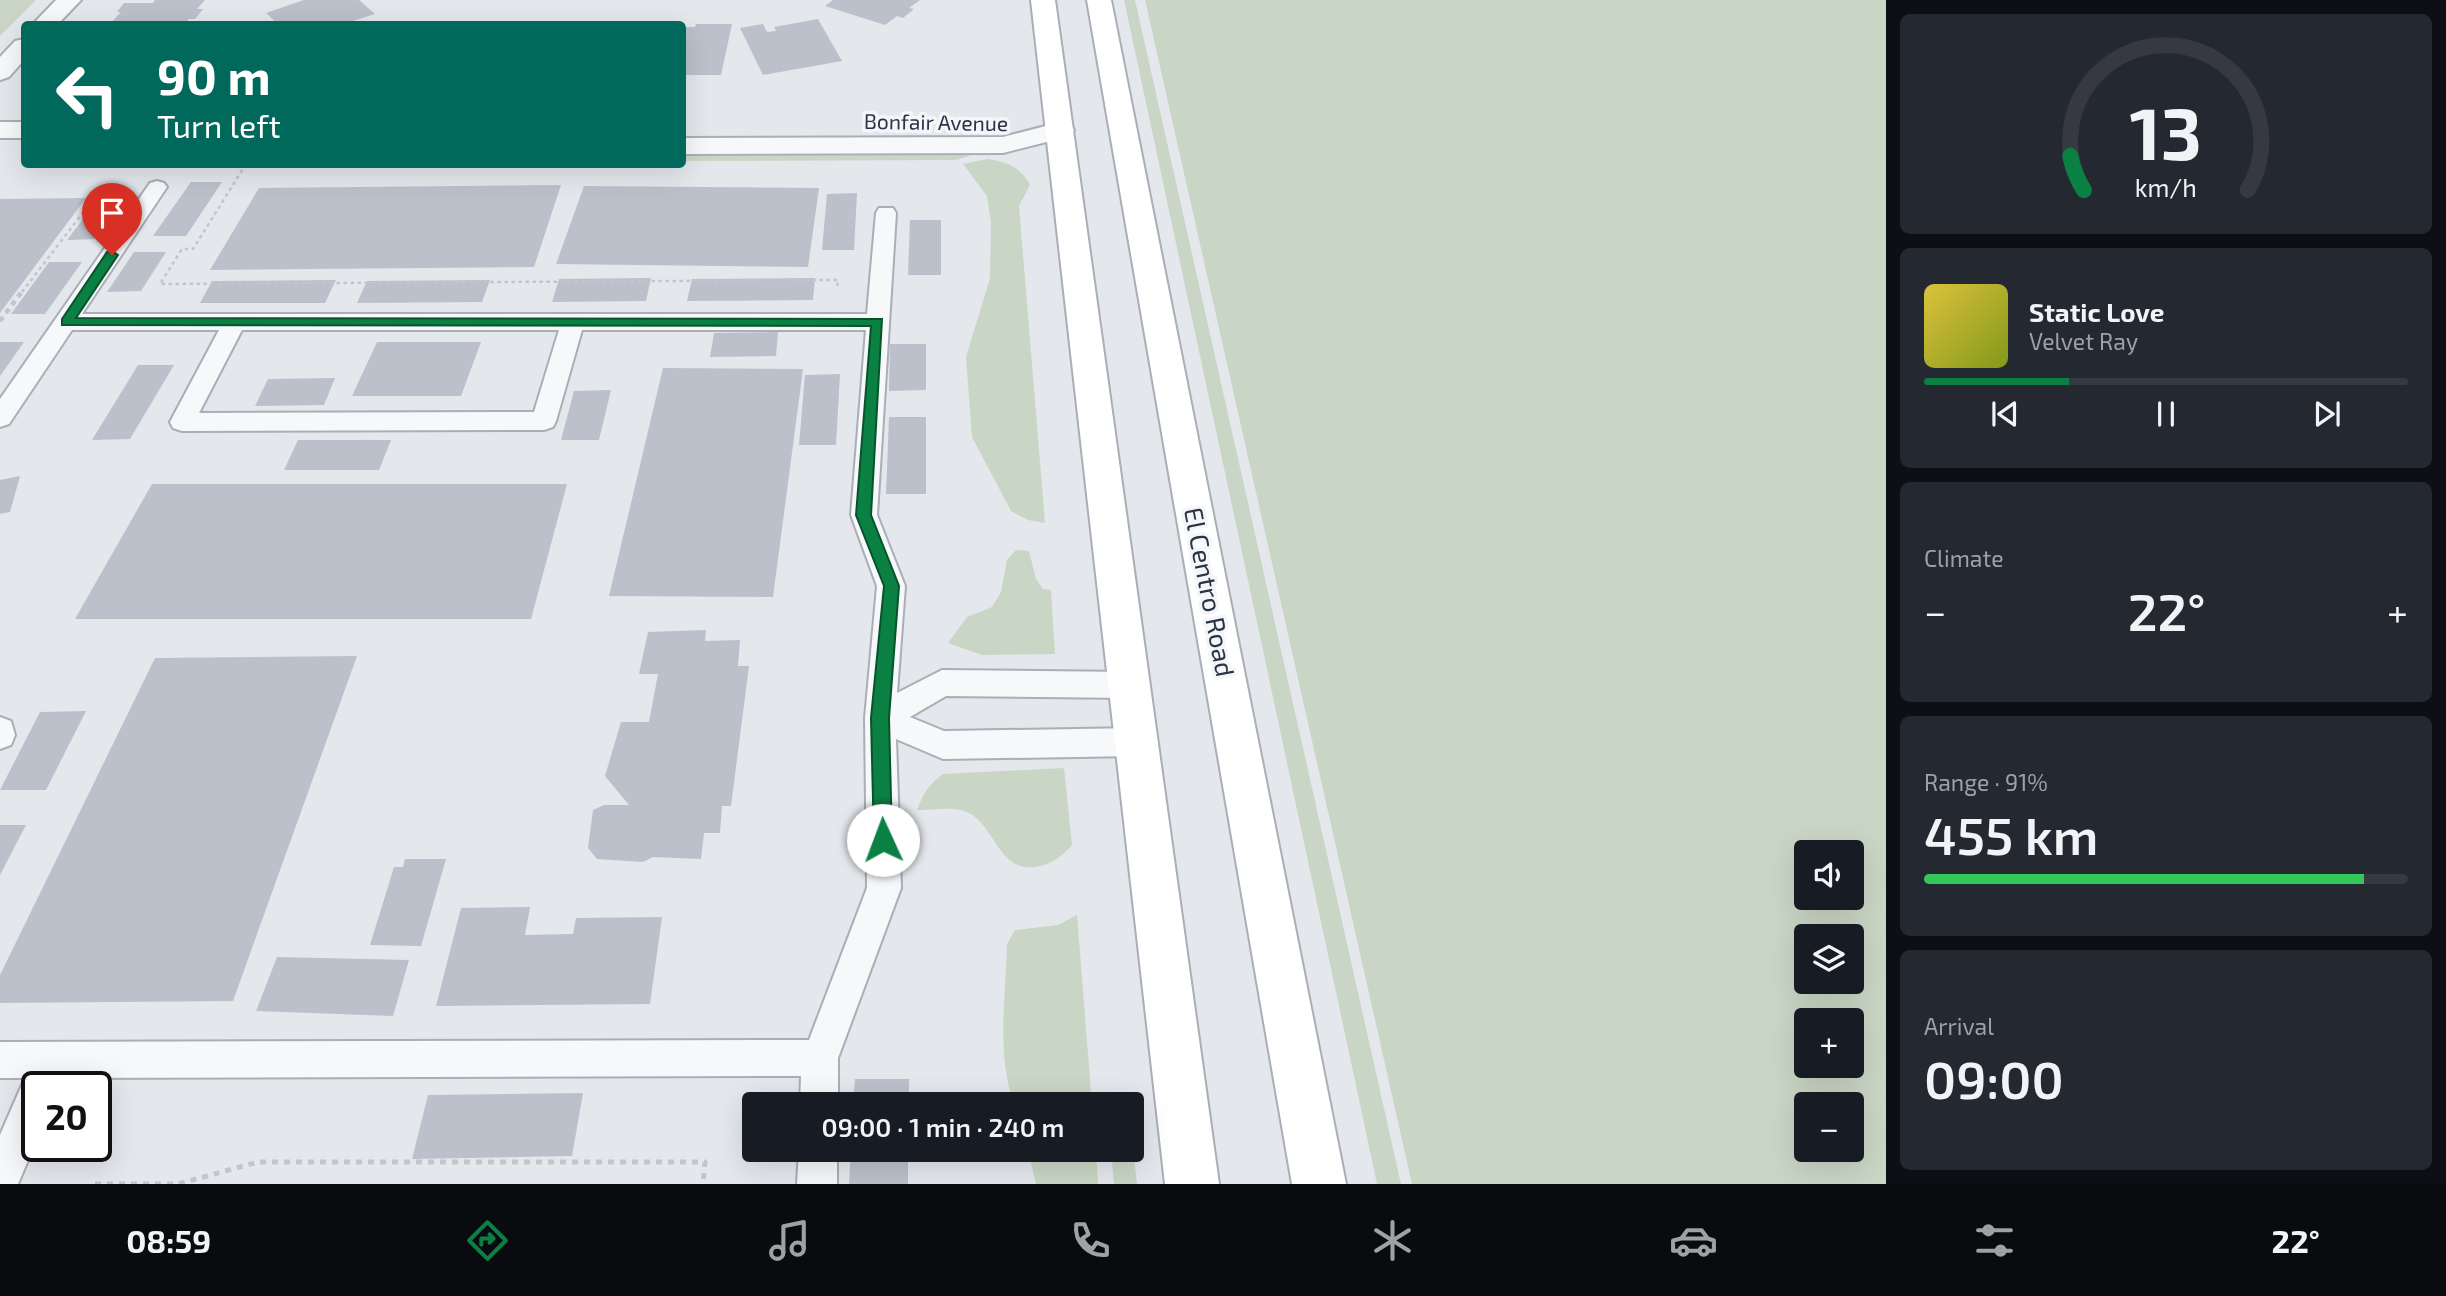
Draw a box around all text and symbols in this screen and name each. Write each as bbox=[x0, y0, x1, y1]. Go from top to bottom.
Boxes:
text: 90 m bbox=[157, 46, 271, 105]
icon: left bbox=[42, 49, 133, 140]
text: 13 bbox=[2130, 87, 2202, 175]
text: Turn left bbox=[157, 106, 281, 144]
street label: Bonfair Avenue bbox=[864, 108, 1008, 135]
text: km/h bbox=[2135, 172, 2197, 202]
pin bbox=[82, 183, 142, 255]
icon: arrive bbox=[93, 194, 131, 232]
text: Static Love bbox=[2029, 296, 2165, 327]
text: Velvet Ray bbox=[2029, 327, 2138, 355]
icon: previous bbox=[1986, 395, 2024, 433]
icon: pause bbox=[2147, 395, 2185, 433]
icon: next bbox=[2308, 395, 2346, 433]
street label: El Centro Road bbox=[1179, 504, 1242, 679]
text: Climate bbox=[1924, 544, 2004, 572]
text: 22° bbox=[2128, 579, 2206, 641]
text: − bbox=[1924, 588, 1946, 634]
text: + bbox=[2387, 588, 2408, 634]
text: Range · 91% bbox=[1924, 768, 2048, 796]
position arrow bbox=[846, 803, 920, 877]
text: 455 km bbox=[1924, 803, 2098, 865]
map controls bbox=[1794, 840, 1864, 1162]
button: sound bbox=[1794, 840, 1864, 910]
button: layers bbox=[1794, 924, 1864, 994]
button: + bbox=[1794, 1008, 1864, 1078]
text: Arrival bbox=[1924, 1012, 1994, 1040]
text: 09:00 bbox=[1924, 1047, 2064, 1109]
speed limit sign: 20 bbox=[21, 1071, 112, 1162]
button: − bbox=[1794, 1092, 1864, 1162]
text: 09:00 · 1 min · 240 m bbox=[822, 1111, 1064, 1142]
icon: directions bbox=[463, 1216, 512, 1265]
icon: music bbox=[765, 1216, 814, 1265]
icon: phone bbox=[1066, 1216, 1115, 1265]
icon: climate bbox=[1368, 1216, 1417, 1265]
icon: car bbox=[1669, 1216, 1718, 1265]
icon: filters bbox=[1970, 1216, 2019, 1265]
text: 08:59 bbox=[126, 1221, 211, 1259]
text: 22° bbox=[2272, 1221, 2320, 1259]

